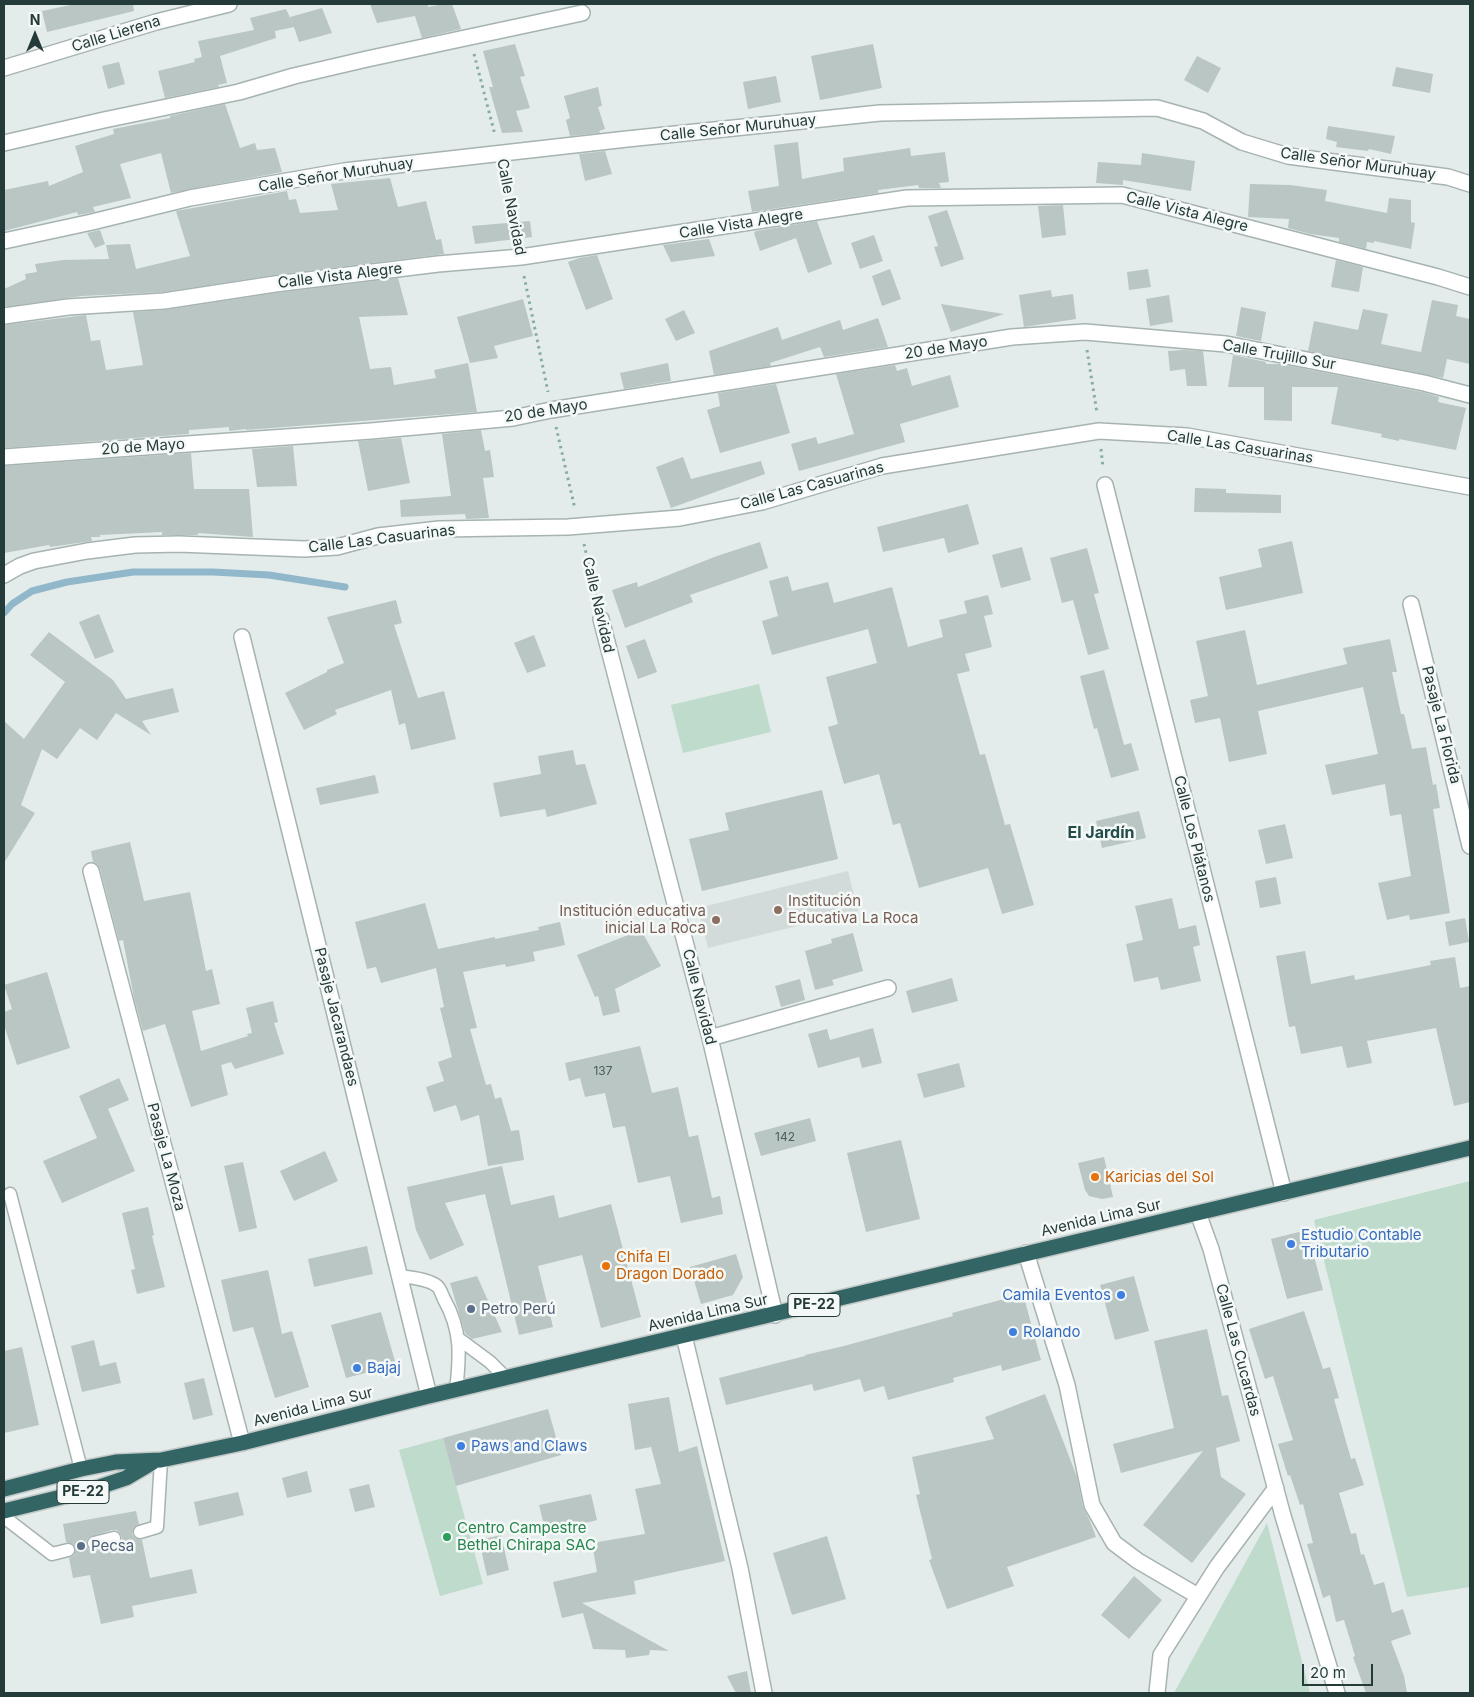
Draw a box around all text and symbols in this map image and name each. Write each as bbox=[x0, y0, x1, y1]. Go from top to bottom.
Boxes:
north arrow bbox=[10, 10, 60, 60]
text: N bbox=[30, 11, 40, 28]
street label: Calle Lierena bbox=[69, 12, 163, 56]
street label: Calle Señor Muruhuay bbox=[659, 111, 817, 145]
street label: Calle Señor Muruhuay bbox=[1279, 144, 1437, 184]
street label: Calle Señor Muruhuay bbox=[257, 154, 415, 196]
street label: Calle Navidad bbox=[493, 157, 529, 257]
street label: Calle Vista Alegre bbox=[1124, 188, 1250, 236]
street label: Calle Vista Alegre bbox=[678, 205, 804, 243]
street label: Calle Vista Alegre bbox=[277, 259, 403, 293]
street label: 20 de Mayo bbox=[903, 333, 989, 363]
street label: Calle Trujillo Sur bbox=[1221, 336, 1337, 374]
street label: 20 de Mayo bbox=[503, 396, 589, 426]
street label: Calle Las Casuarinas bbox=[1166, 427, 1314, 467]
street label: 20 de Mayo bbox=[101, 435, 185, 459]
street label: Calle Las Casuarinas bbox=[738, 458, 886, 514]
street label: Calle Las Casuarinas bbox=[307, 521, 457, 557]
street label: Calle Navidad bbox=[578, 555, 618, 655]
street label: Pasaje La Florida bbox=[1418, 664, 1464, 786]
street label: Calle Los Plátanos bbox=[1170, 774, 1218, 904]
district label: El Jardín bbox=[1068, 823, 1134, 843]
place label: Institución Educativa La Roca bbox=[788, 892, 918, 927]
place label: Institución educativa inicial La Roca bbox=[559, 902, 706, 937]
marker: Institución Educativa La Roca bbox=[772, 904, 784, 916]
marker: Institución educativa inicial La Roca bbox=[710, 914, 722, 926]
street label: Pasaje Jacarandaes bbox=[310, 946, 362, 1088]
street label: Calle Navidad bbox=[678, 947, 720, 1047]
house number: 137 bbox=[593, 1064, 613, 1078]
street label: Pasaje La Moza bbox=[143, 1101, 189, 1213]
house number: 142 bbox=[775, 1130, 795, 1144]
place label: Karicias del Sol bbox=[1105, 1168, 1214, 1186]
marker: Karicias del Sol bbox=[1089, 1171, 1101, 1183]
street label: Avenida Lima Sur bbox=[1039, 1195, 1163, 1241]
place label: Estudio Contable Tributario bbox=[1301, 1226, 1422, 1261]
marker: Estudio Contable Tributario bbox=[1285, 1238, 1297, 1250]
place label: Chifa El Dragon Dorado bbox=[616, 1248, 724, 1283]
marker: Chifa El Dragon Dorado bbox=[600, 1260, 612, 1272]
street label: Calle Las Cucardas bbox=[1212, 1282, 1264, 1418]
place label: Camila Eventos bbox=[1002, 1286, 1111, 1304]
marker: Camila Eventos bbox=[1115, 1289, 1127, 1301]
street label: Avenida Lima Sur bbox=[646, 1290, 770, 1336]
road number: PE-22 bbox=[788, 1294, 840, 1316]
place label: Petro Perú bbox=[481, 1300, 556, 1318]
marker: Petro Perú bbox=[465, 1303, 477, 1315]
place label: Rolando bbox=[1023, 1323, 1081, 1341]
marker: Rolando bbox=[1007, 1326, 1019, 1338]
place label: Bajaj bbox=[367, 1359, 401, 1377]
marker: Bajaj bbox=[351, 1362, 363, 1374]
street label: Avenida Lima Sur bbox=[251, 1383, 375, 1431]
place label: Paws and Claws bbox=[471, 1437, 587, 1455]
marker: Paws and Claws bbox=[455, 1440, 467, 1452]
road number: PE-22 bbox=[57, 1480, 109, 1504]
place label: Centro Campestre Bethel Chirapa SAC bbox=[457, 1519, 596, 1554]
marker: Centro Campestre Bethel Chirapa SAC bbox=[441, 1531, 453, 1543]
place label: Pecsa bbox=[91, 1537, 134, 1555]
marker: Pecsa bbox=[75, 1540, 87, 1552]
scale bar bbox=[1304, 1654, 1375, 1686]
text: 20 m bbox=[1310, 1663, 1346, 1682]

